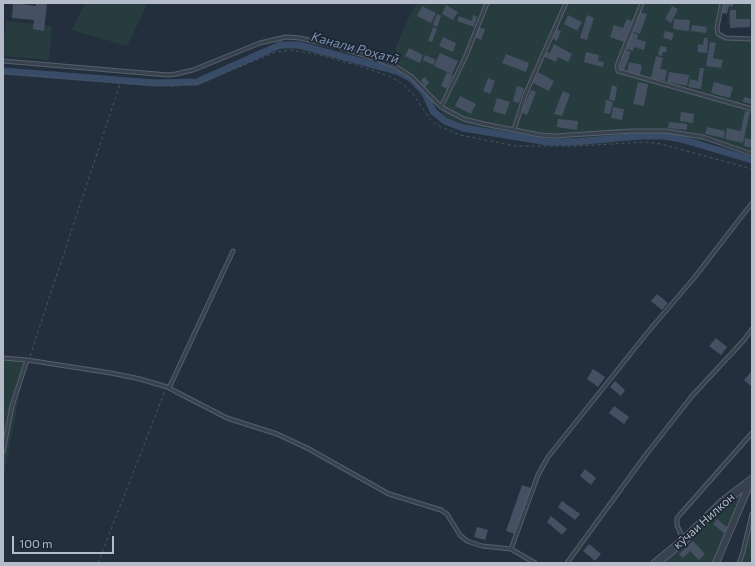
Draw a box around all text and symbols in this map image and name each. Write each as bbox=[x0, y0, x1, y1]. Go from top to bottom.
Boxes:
water label: Канали Роҳатӣ bbox=[309, 29, 401, 67]
street label: кӯчаи Нилкон bbox=[670, 490, 738, 552]
scale bar bbox=[14, 528, 116, 554]
text: 100 m bbox=[19, 536, 53, 550]

